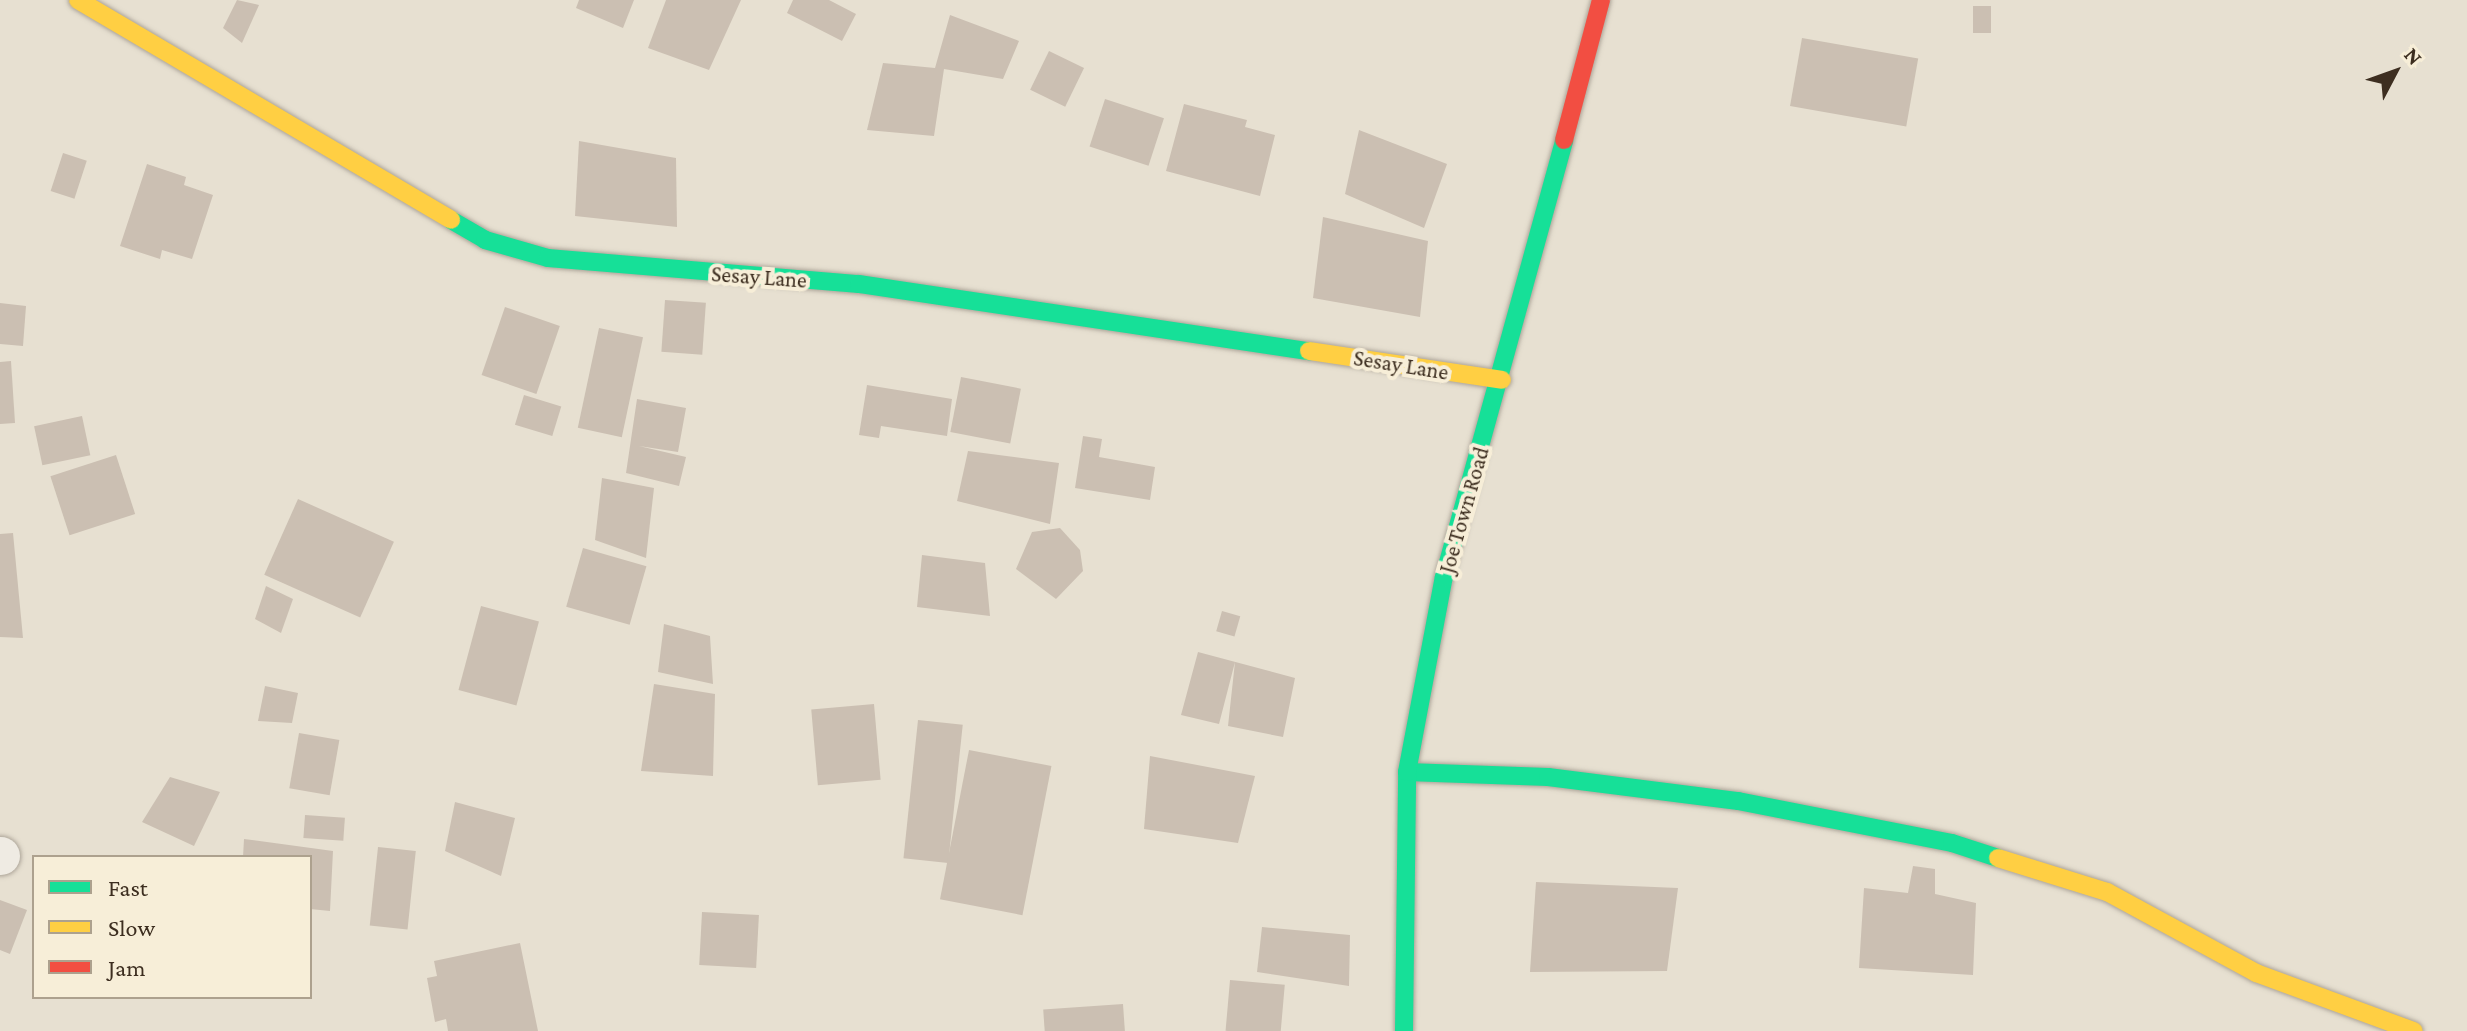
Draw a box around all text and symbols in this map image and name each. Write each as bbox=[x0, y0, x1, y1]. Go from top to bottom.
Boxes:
north arrow bbox=[2355, 32, 2435, 112]
text: N bbox=[2399, 42, 2428, 70]
street label: Sesay Lane bbox=[710, 260, 808, 294]
street label: Sesay Lane bbox=[1352, 344, 1450, 386]
street label: Joe Town Road bbox=[1433, 444, 1495, 576]
legend bbox=[32, 855, 312, 999]
text: Fast bbox=[108, 874, 148, 901]
text: Slow bbox=[108, 914, 155, 941]
text: Jam bbox=[108, 954, 146, 981]

